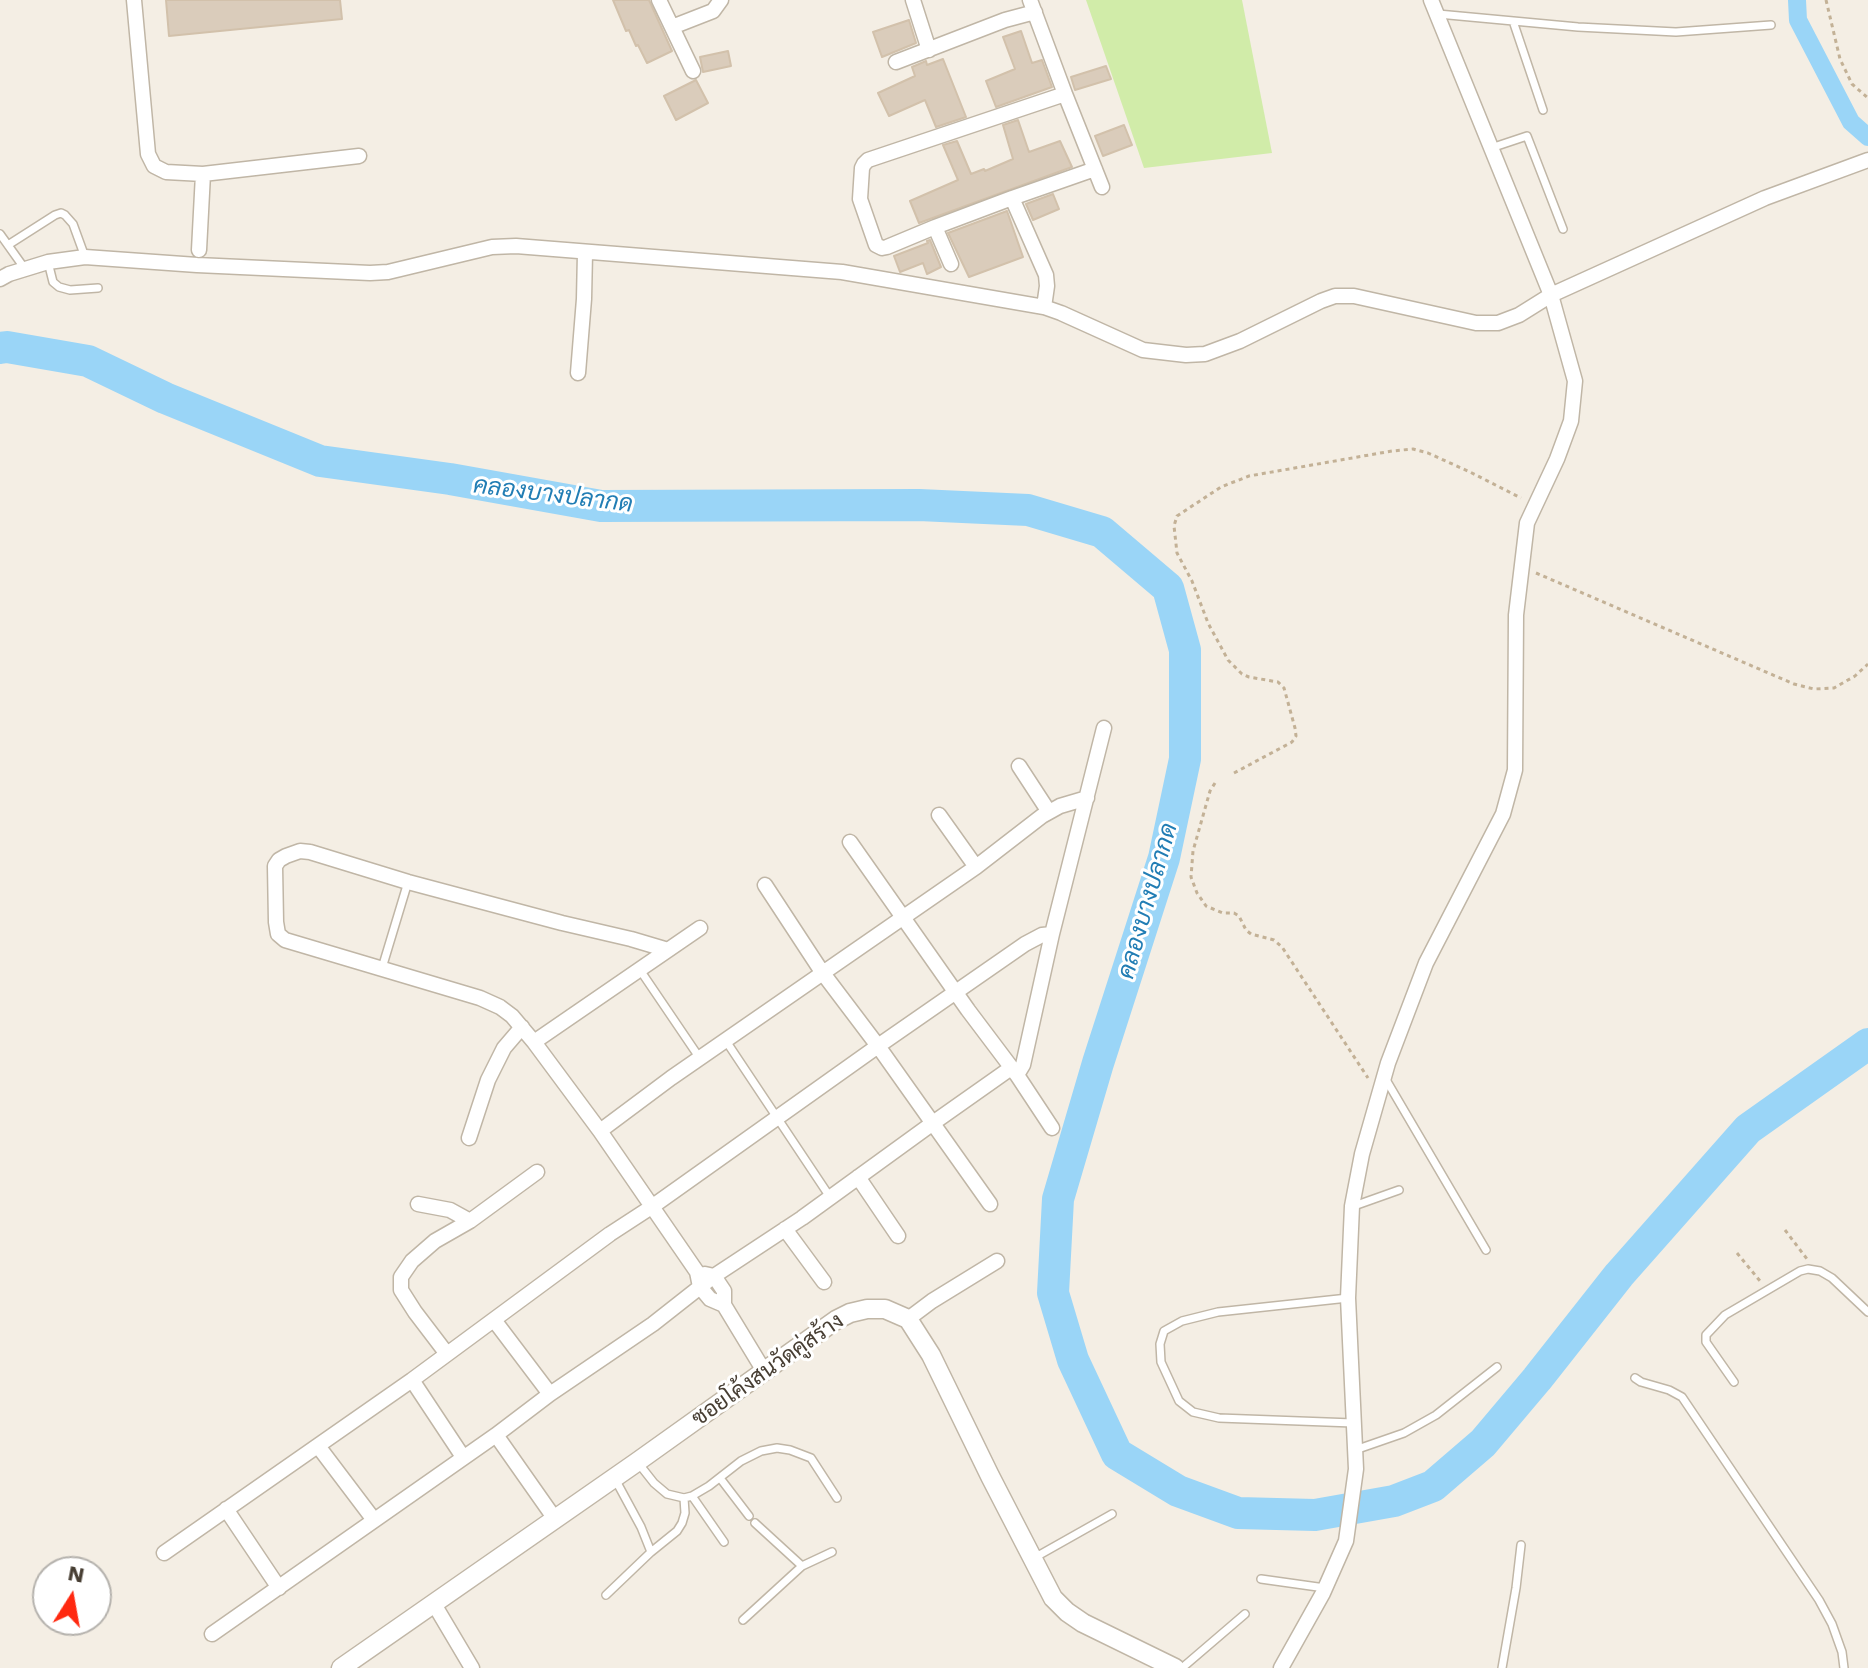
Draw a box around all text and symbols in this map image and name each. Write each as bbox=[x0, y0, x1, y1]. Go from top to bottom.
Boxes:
water label: คลองบางปลากด bbox=[471, 471, 635, 519]
water label: คลองบางปลากด bbox=[1112, 820, 1184, 982]
street label: ซอยโค้งสนวัดคู่สร้าง bbox=[687, 1308, 849, 1432]
north arrow bbox=[32, 1556, 112, 1636]
text: N bbox=[66, 1560, 87, 1588]

